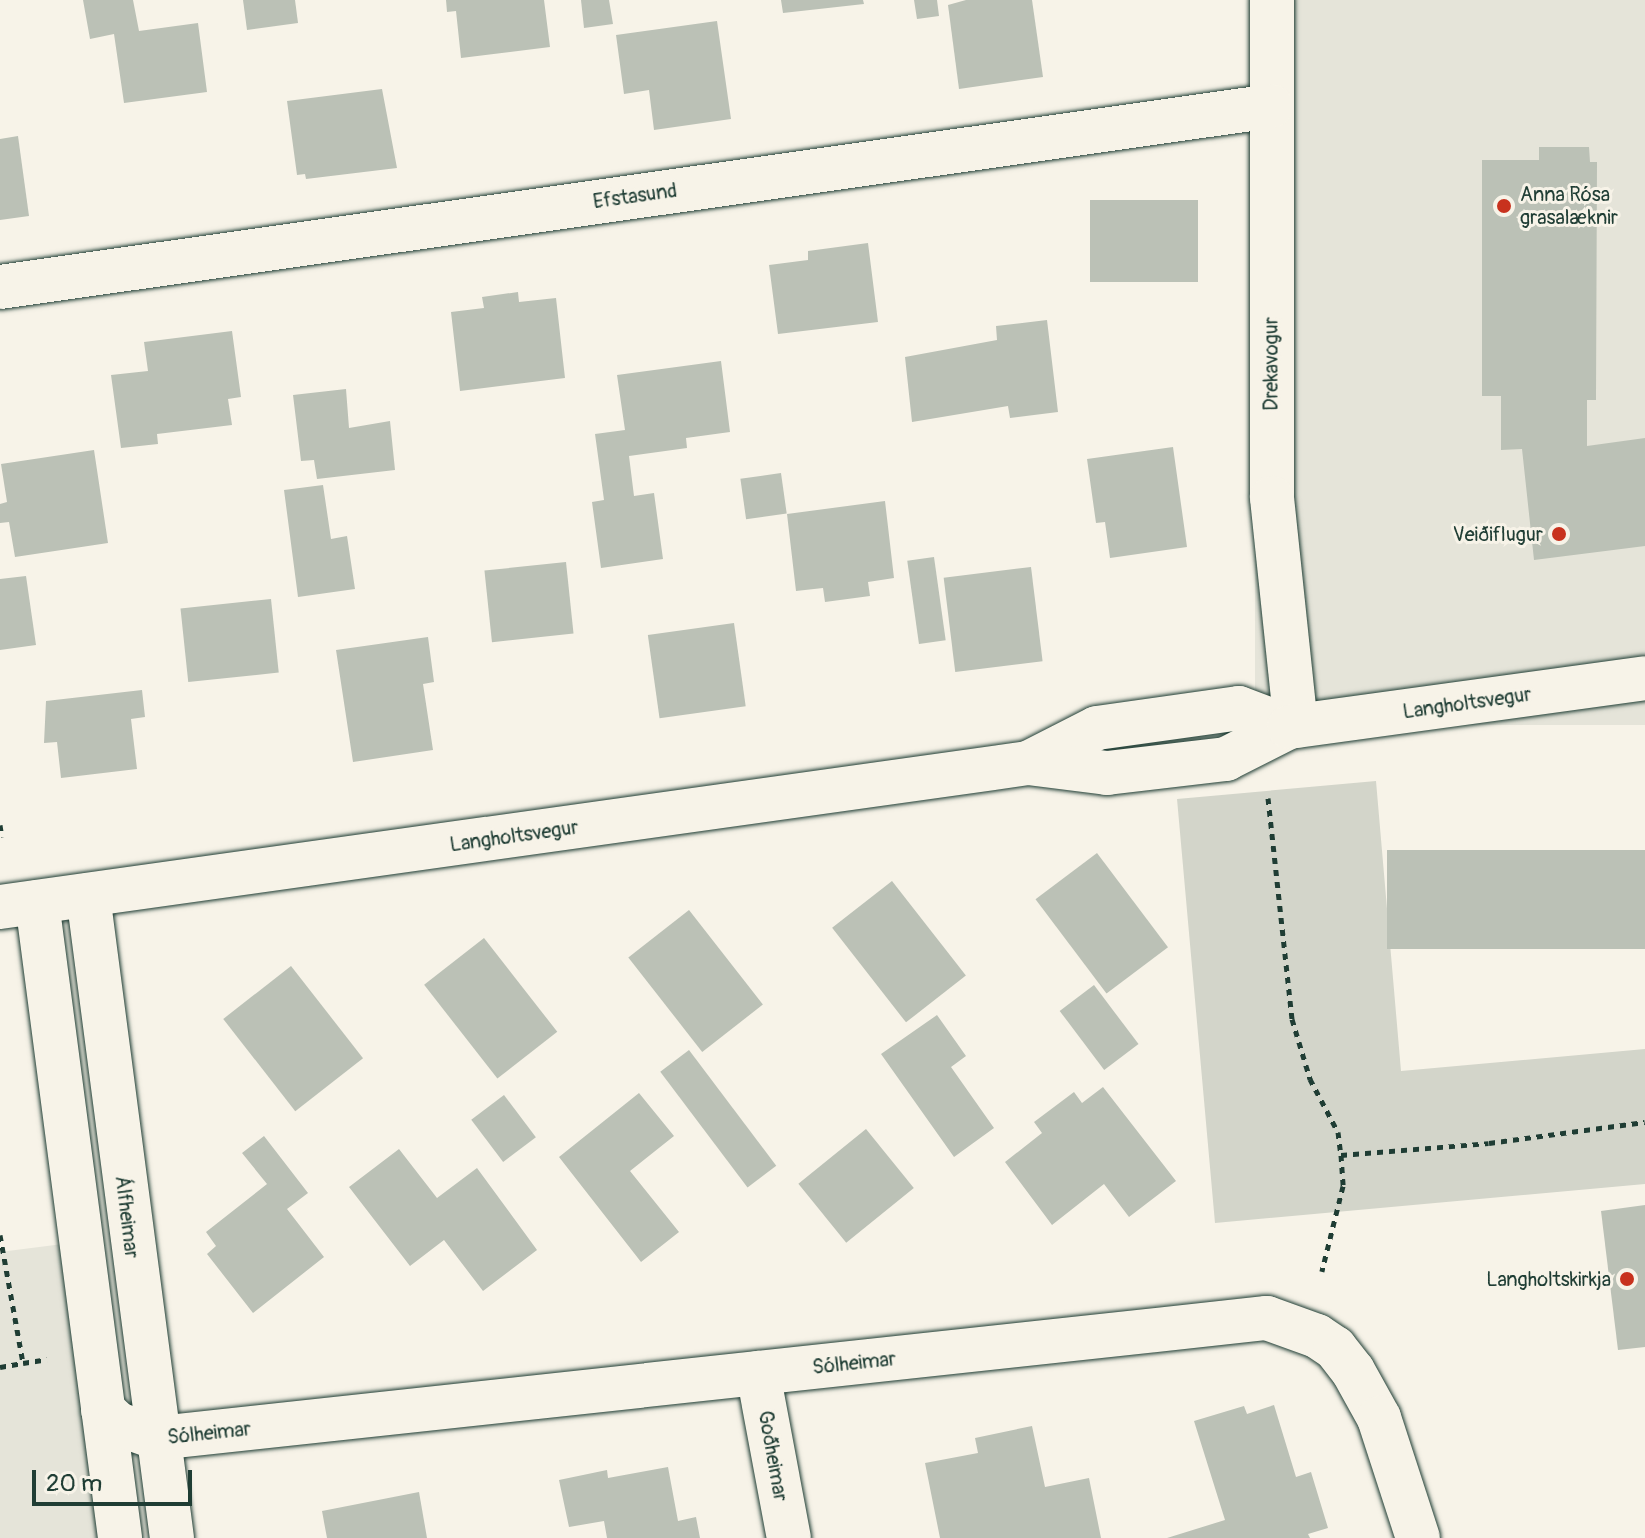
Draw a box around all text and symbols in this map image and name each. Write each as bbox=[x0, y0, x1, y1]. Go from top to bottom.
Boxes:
street label: Efstasund bbox=[591, 178, 679, 214]
place label: Anna Rósa grasalæknir bbox=[1520, 182, 1618, 229]
marker: Anna Rósa grasalæknir bbox=[1495, 197, 1513, 215]
street label: Drekavogur bbox=[1259, 317, 1283, 411]
place label: Veiðiflugur bbox=[1453, 522, 1543, 546]
marker: Veiðiflugur bbox=[1550, 525, 1568, 543]
street label: Langholtsvegur bbox=[1401, 682, 1533, 724]
street label: Langholtsvegur bbox=[448, 815, 580, 857]
street label: Álfheimar bbox=[110, 1174, 144, 1260]
place label: Langholtskirkja bbox=[1486, 1267, 1611, 1291]
marker: Langholtskirkja bbox=[1618, 1270, 1636, 1288]
street label: Sólheimar bbox=[811, 1347, 897, 1379]
street label: Goðheimar bbox=[753, 1409, 793, 1503]
street label: Sólheimar bbox=[166, 1417, 252, 1449]
scale bar bbox=[36, 1454, 196, 1504]
text: 20 m bbox=[46, 1469, 102, 1498]

